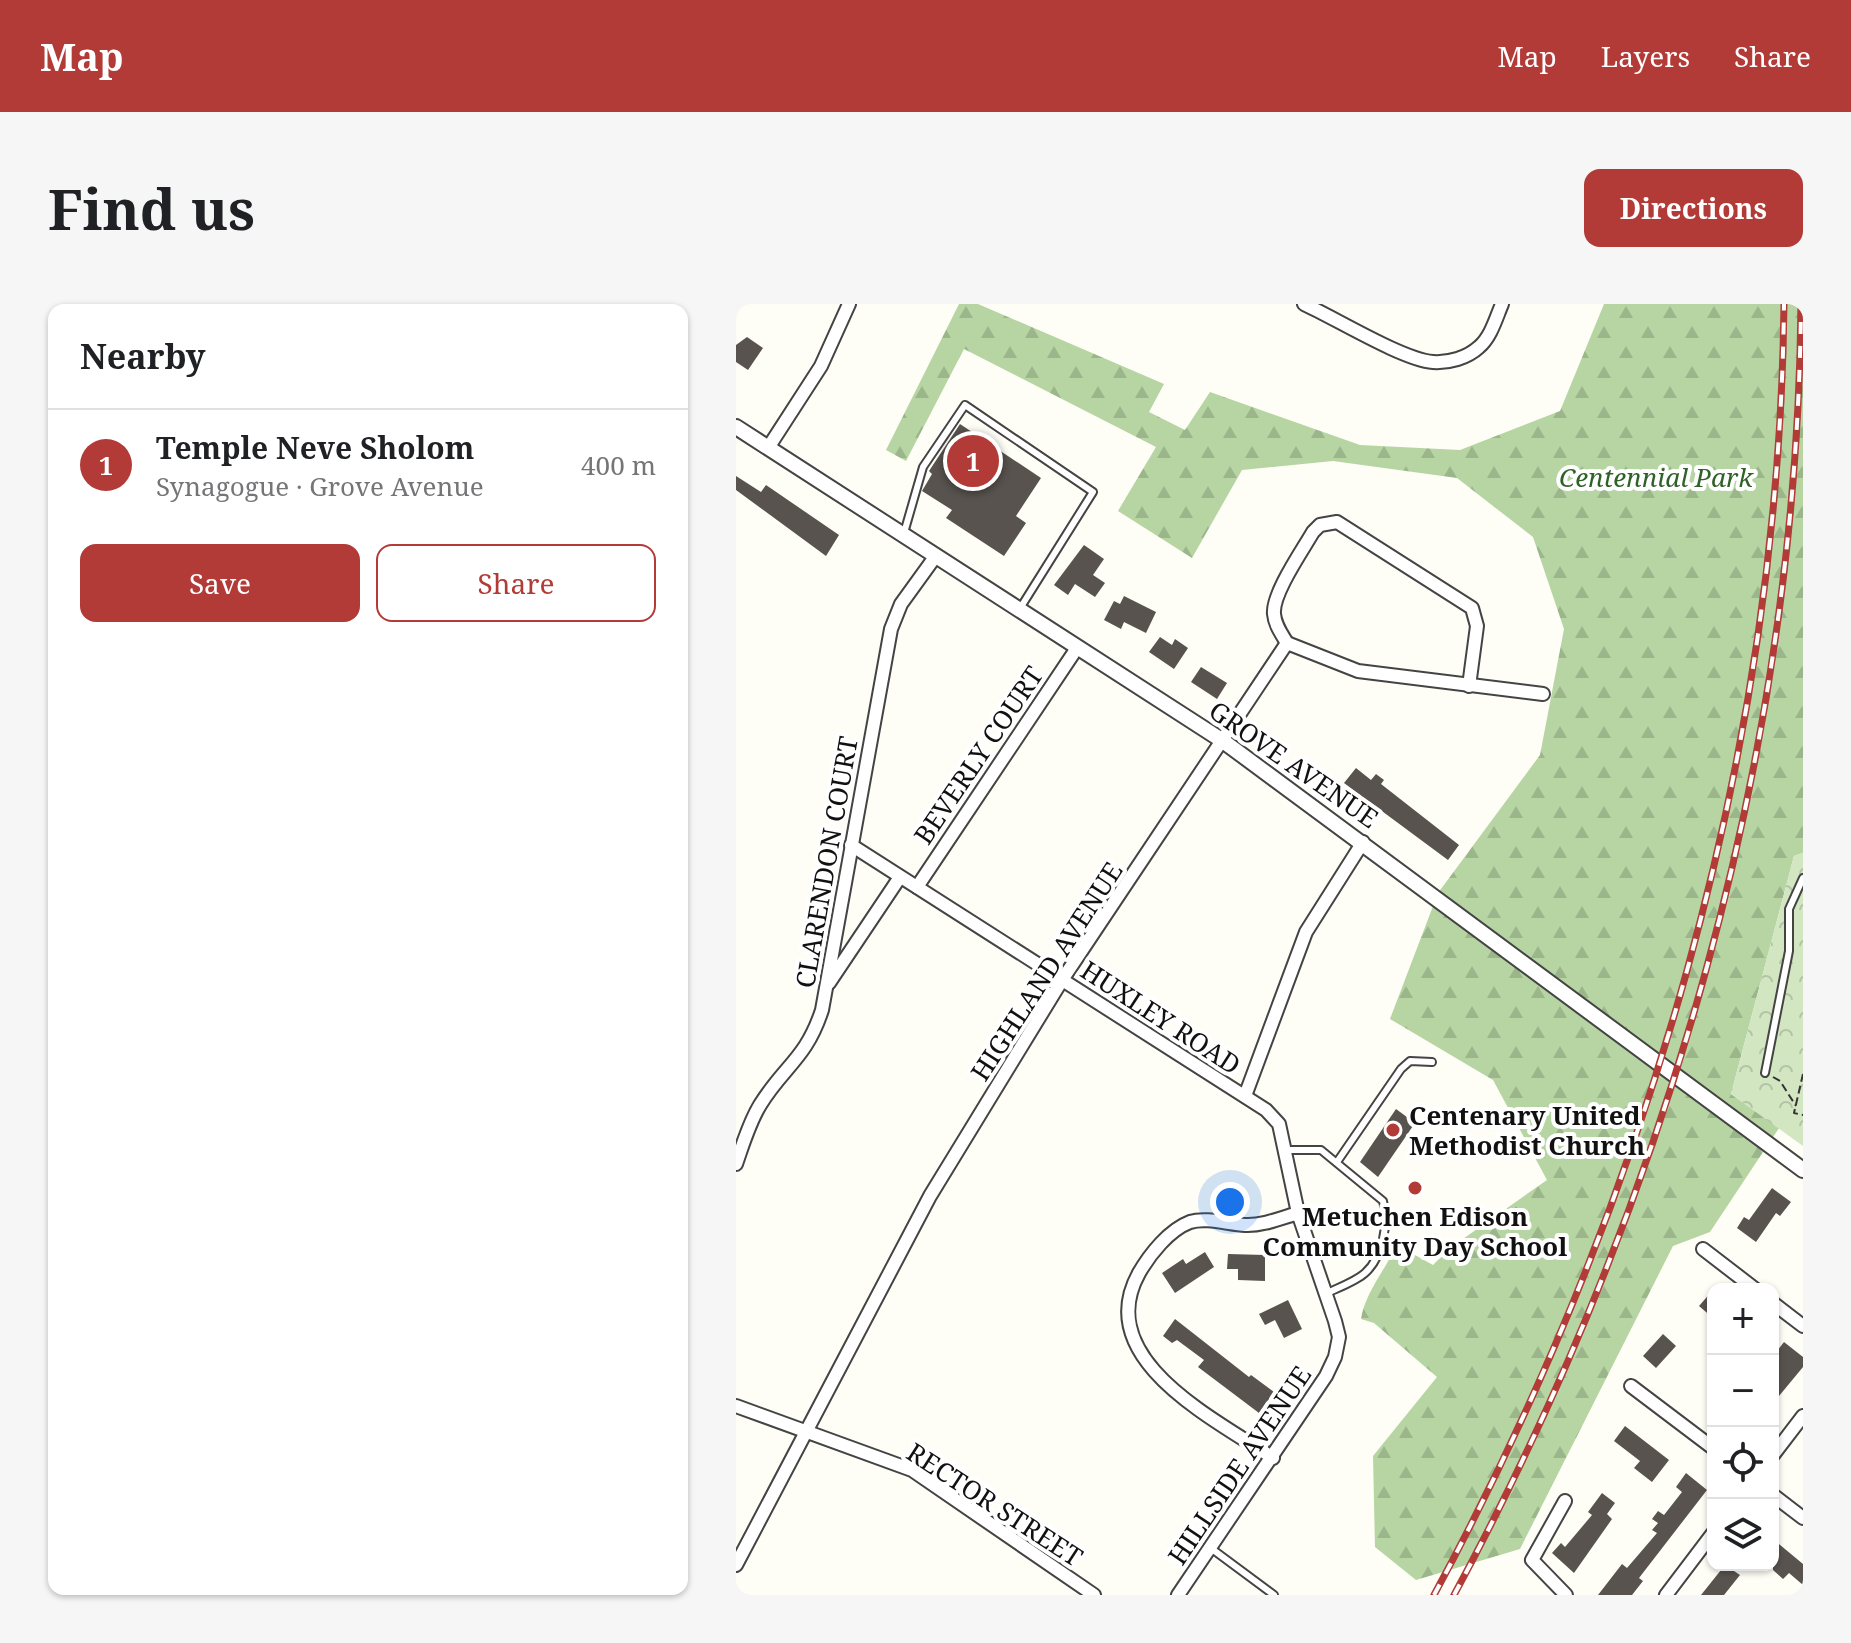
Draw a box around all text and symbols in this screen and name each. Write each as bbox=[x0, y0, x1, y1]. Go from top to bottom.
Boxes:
text: Map bbox=[40, 30, 124, 82]
text: Map bbox=[1498, 37, 1557, 75]
text: Layers bbox=[1601, 37, 1690, 75]
text: Share bbox=[1734, 37, 1811, 75]
button: Directions bbox=[1584, 169, 1803, 247]
text: Find us bbox=[48, 170, 255, 246]
text: Nearby bbox=[80, 333, 206, 379]
text: Temple Neve Sholom bbox=[156, 427, 474, 468]
pin: 1 bbox=[947, 431, 999, 491]
text: 1 bbox=[99, 447, 113, 483]
text: 400 m bbox=[581, 447, 656, 483]
park label: Centennial Park bbox=[1559, 459, 1754, 495]
text: Synagogue · Grove Avenue bbox=[156, 468, 484, 504]
button: Save bbox=[80, 544, 360, 622]
button: Share bbox=[376, 544, 656, 622]
street label: BEVERLY COURT bbox=[905, 659, 1051, 851]
street label: GROVE AVENUE bbox=[1202, 692, 1386, 836]
street label: CLARENDON COURT bbox=[786, 733, 866, 991]
street label: HIGHLAND AVENUE bbox=[962, 855, 1130, 1087]
street label: HUXLEY ROAD bbox=[1074, 952, 1248, 1082]
place label: Centenary United Methodist Church bbox=[1409, 1097, 1645, 1163]
marker: Centenary United Methodist Church bbox=[1384, 1121, 1402, 1139]
marker: Metuchen Edison Community Day School bbox=[1406, 1179, 1424, 1197]
your location bbox=[1210, 1182, 1250, 1222]
place label: Metuchen Edison Community Day School bbox=[1263, 1198, 1567, 1264]
map controls bbox=[1707, 1283, 1779, 1571]
button: + bbox=[1707, 1283, 1779, 1355]
button: − bbox=[1707, 1355, 1779, 1427]
street label: HILLSIDE AVENUE bbox=[1159, 1358, 1319, 1572]
button: locate bbox=[1707, 1427, 1779, 1499]
street label: RECTOR STREET bbox=[900, 1434, 1090, 1574]
button: layers bbox=[1707, 1499, 1779, 1571]

